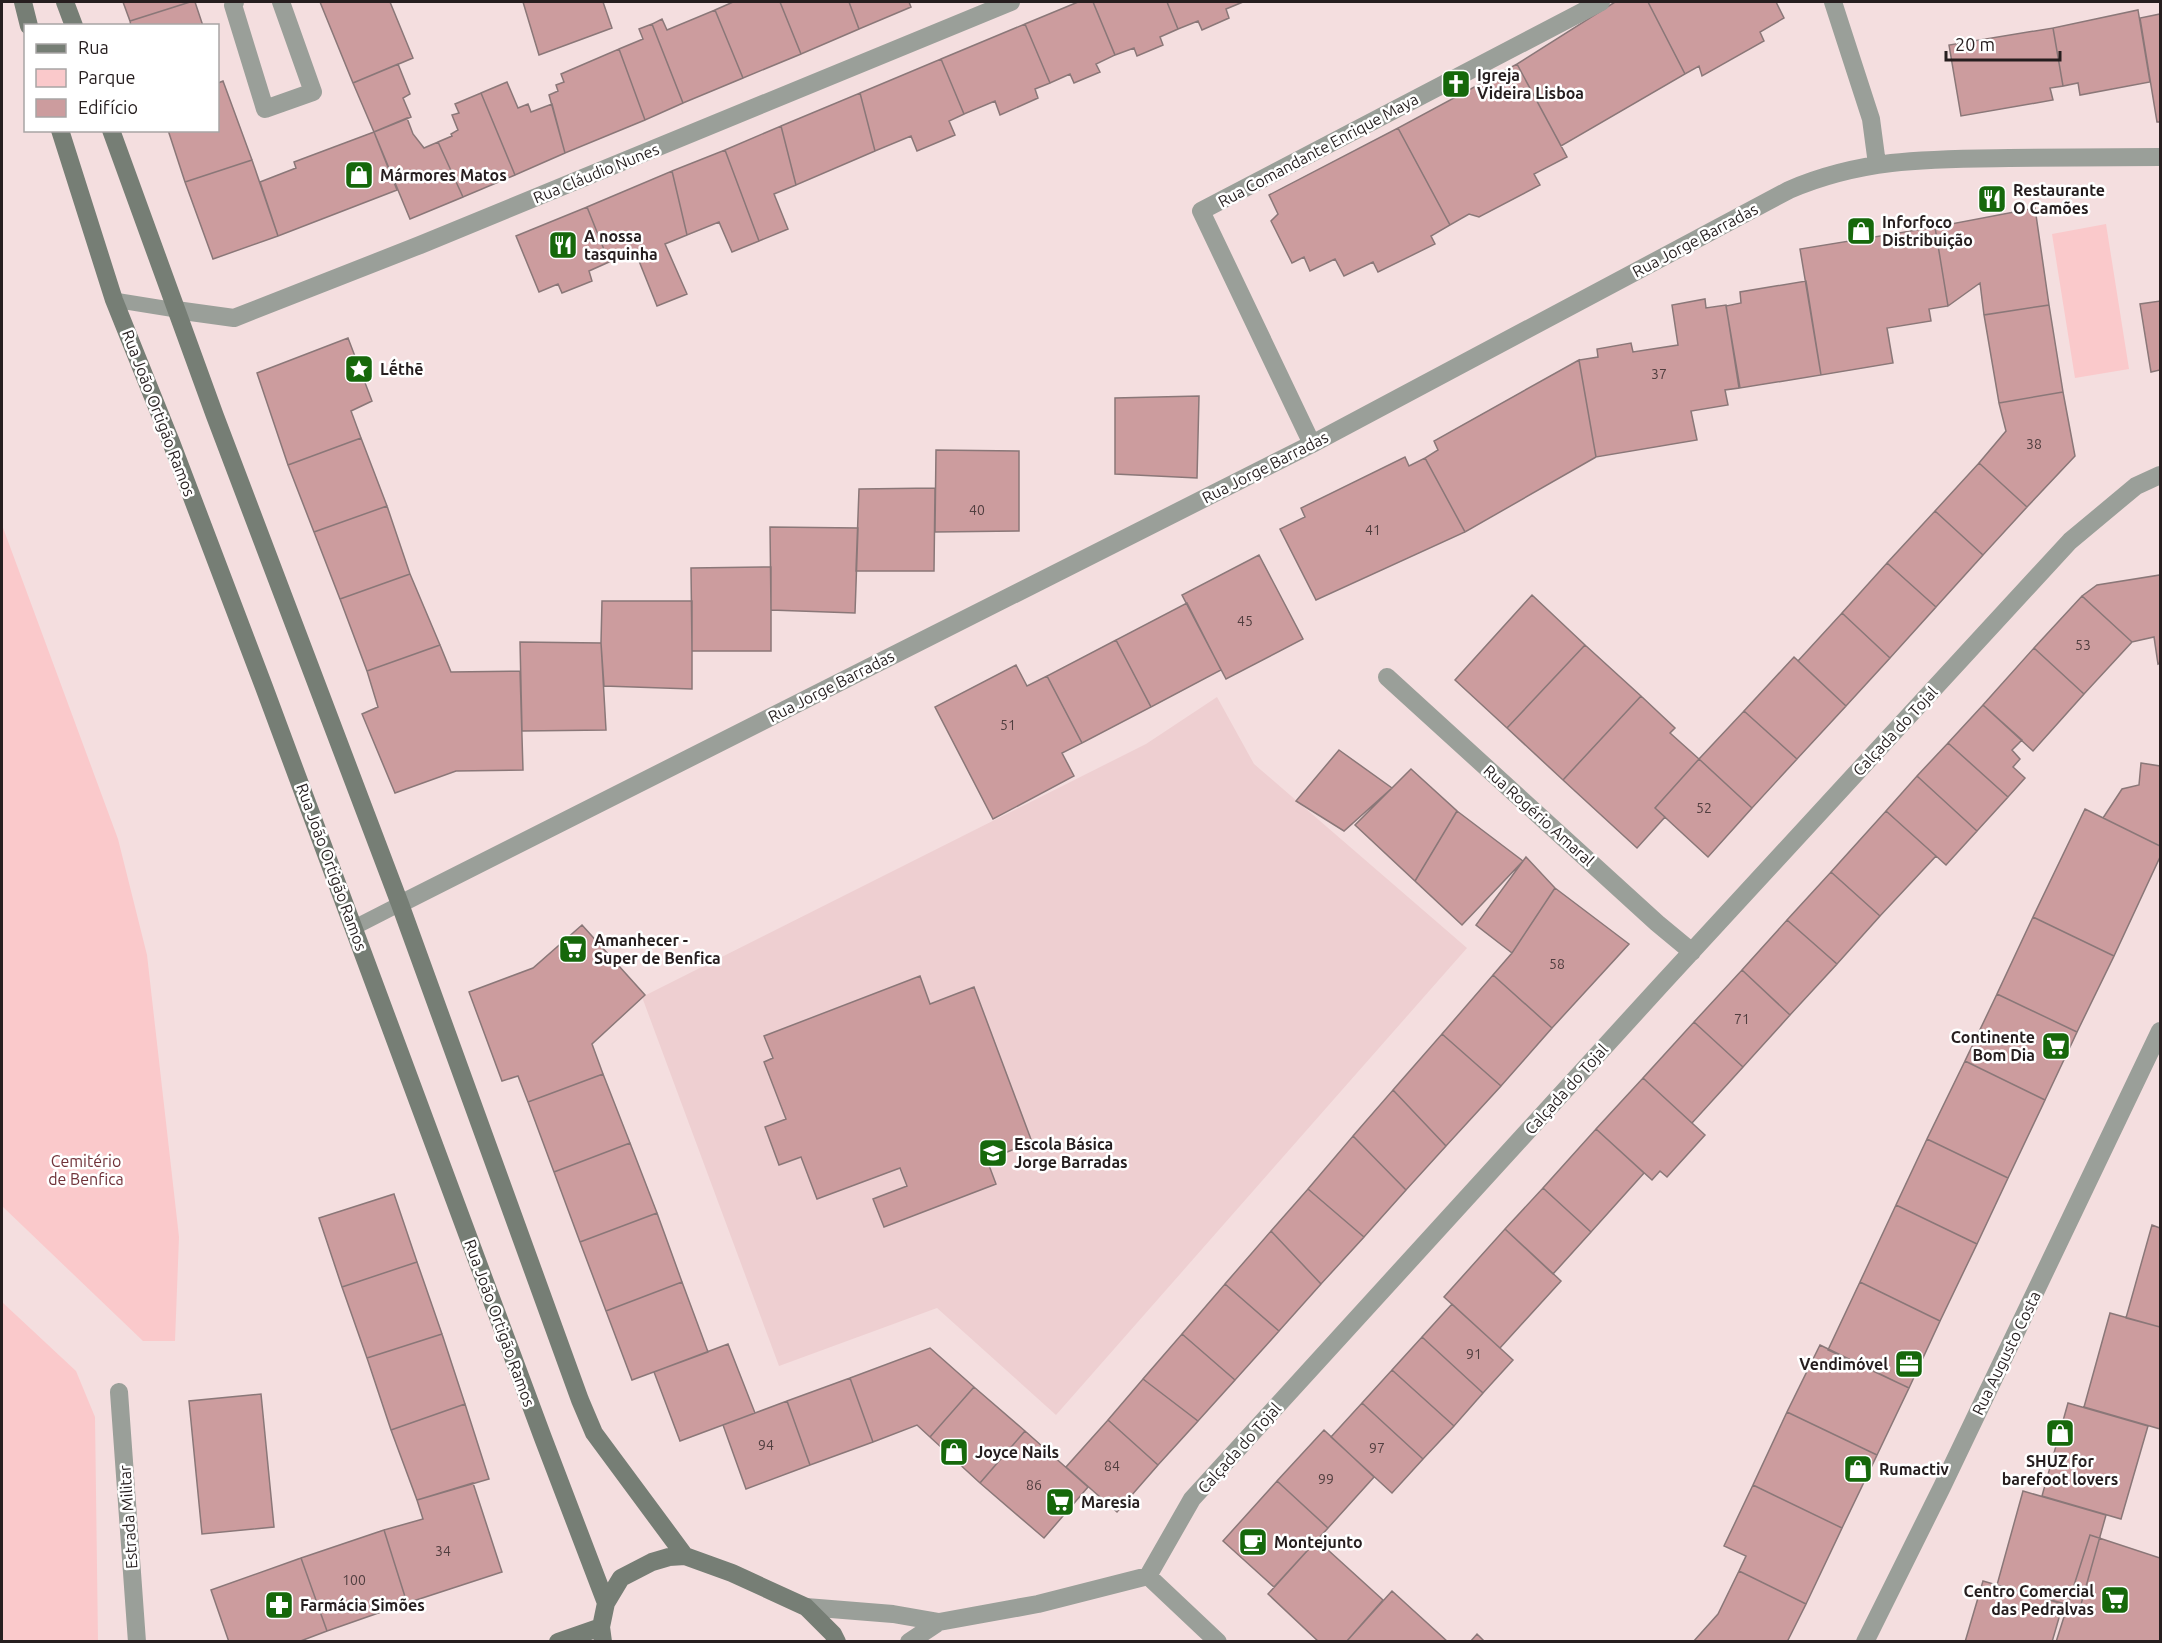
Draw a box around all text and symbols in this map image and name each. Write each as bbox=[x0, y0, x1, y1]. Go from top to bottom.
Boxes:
legend bbox=[24, 24, 219, 132]
scale bar bbox=[1946, 24, 2060, 62]
text: 20 m bbox=[1955, 34, 1995, 54]
text: Rua bbox=[78, 37, 109, 57]
place label: Igreja Videira Lisboa bbox=[1477, 66, 1584, 102]
text: Parque bbox=[78, 67, 135, 87]
church icon: Igreja Videira Lisboa bbox=[1440, 68, 1472, 100]
street label: Rua Comandante Enrique Maya bbox=[1215, 90, 1421, 210]
text: Edifício bbox=[78, 97, 138, 117]
street label: Rua Cláudio Nunes bbox=[530, 140, 662, 206]
shop icon: Mármores Matos bbox=[343, 159, 375, 191]
place label: Mármores Matos bbox=[380, 166, 507, 184]
place label: Restaurante O Camões bbox=[2013, 181, 2105, 217]
restaurant icon: Restaurante O Camões bbox=[1976, 183, 2008, 215]
street label: Rua Jorge Barradas bbox=[1629, 199, 1761, 281]
place label: Inforfoco Distribuição bbox=[1882, 213, 1973, 250]
shop icon: Inforfoco Distribuição bbox=[1845, 215, 1877, 247]
place label: A nossa tasquinha bbox=[584, 227, 658, 263]
restaurant icon: A nossa tasquinha bbox=[547, 229, 579, 261]
street label: Rua João Ortigão Ramos bbox=[119, 327, 199, 499]
place icon: Lḗthē bbox=[343, 353, 375, 385]
place label: Lḗthē bbox=[380, 358, 424, 378]
house number: 37 bbox=[1651, 366, 1667, 382]
street label: Rua Jorge Barradas bbox=[1199, 427, 1331, 507]
house number: 38 bbox=[2026, 436, 2042, 452]
house number: 40 bbox=[969, 502, 985, 518]
house number: 41 bbox=[1365, 522, 1381, 538]
house number: 45 bbox=[1237, 613, 1253, 629]
house number: 53 bbox=[2075, 637, 2091, 653]
street label: Rua Jorge Barradas bbox=[765, 646, 897, 726]
street label: Calçada do Tojal bbox=[1849, 683, 1941, 779]
house number: 51 bbox=[1000, 717, 1016, 733]
street label: Rua Rogério Amaral bbox=[1480, 761, 1598, 869]
street label: Rua João Ortigão Ramos bbox=[293, 781, 371, 953]
house number: 52 bbox=[1696, 800, 1712, 816]
place label: Amanhecer - Super de Benfica bbox=[594, 931, 721, 967]
supermarket icon: Amanhecer - Super de Benfica bbox=[557, 933, 589, 965]
house number: 58 bbox=[1549, 956, 1565, 972]
house number: 71 bbox=[1734, 1011, 1750, 1027]
place label: Continente Bom Dia bbox=[1951, 1028, 2035, 1064]
supermarket icon: Continente Bom Dia bbox=[2040, 1030, 2072, 1062]
street label: Calçada do Tojal bbox=[1521, 1040, 1611, 1138]
place label: Escola Básica Jorge Barradas bbox=[1014, 1135, 1128, 1171]
school or university icon: Escola Básica Jorge Barradas bbox=[977, 1137, 1009, 1169]
park label: Cemitério de Benfica bbox=[48, 1152, 124, 1188]
street label: Rua João Ortigão Ramos bbox=[461, 1237, 539, 1409]
street label: Rua Augusto Costa bbox=[1968, 1288, 2044, 1418]
house number: 91 bbox=[1466, 1346, 1482, 1362]
office icon: Vendimóvel bbox=[1893, 1348, 1925, 1380]
place label: Vendimóvel bbox=[1799, 1355, 1888, 1373]
street label: Calçada do Tojal bbox=[1194, 1399, 1284, 1497]
shop icon: SHUZ for barefoot lovers bbox=[2044, 1417, 2076, 1449]
shop icon: Joyce Nails bbox=[938, 1436, 970, 1468]
house number: 94 bbox=[758, 1437, 774, 1453]
house number: 97 bbox=[1369, 1440, 1385, 1456]
place label: Joyce Nails bbox=[975, 1443, 1059, 1461]
place label: SHUZ for barefoot lovers bbox=[2002, 1452, 2118, 1488]
shop icon: Rumactiv bbox=[1842, 1453, 1874, 1485]
house number: 84 bbox=[1104, 1458, 1120, 1474]
place label: Rumactiv bbox=[1879, 1460, 1949, 1478]
street label: Estrada Militar bbox=[115, 1464, 141, 1570]
house number: 99 bbox=[1318, 1471, 1334, 1487]
house number: 86 bbox=[1026, 1477, 1042, 1493]
supermarket icon: Maresia bbox=[1044, 1486, 1076, 1518]
place label: Maresia bbox=[1081, 1493, 1140, 1511]
cafe icon: Montejunto bbox=[1237, 1526, 1269, 1558]
place label: Montejunto bbox=[1274, 1533, 1363, 1551]
house number: 34 bbox=[435, 1543, 451, 1559]
house number: 100 bbox=[342, 1572, 366, 1588]
place label: Centro Comercial das Pedralvas bbox=[1964, 1582, 2094, 1618]
supermarket icon: Centro Comercial das Pedralvas bbox=[2099, 1584, 2131, 1616]
pharmacy icon: Farmácia Simões bbox=[263, 1589, 295, 1621]
place label: Farmácia Simões bbox=[300, 1596, 425, 1614]

